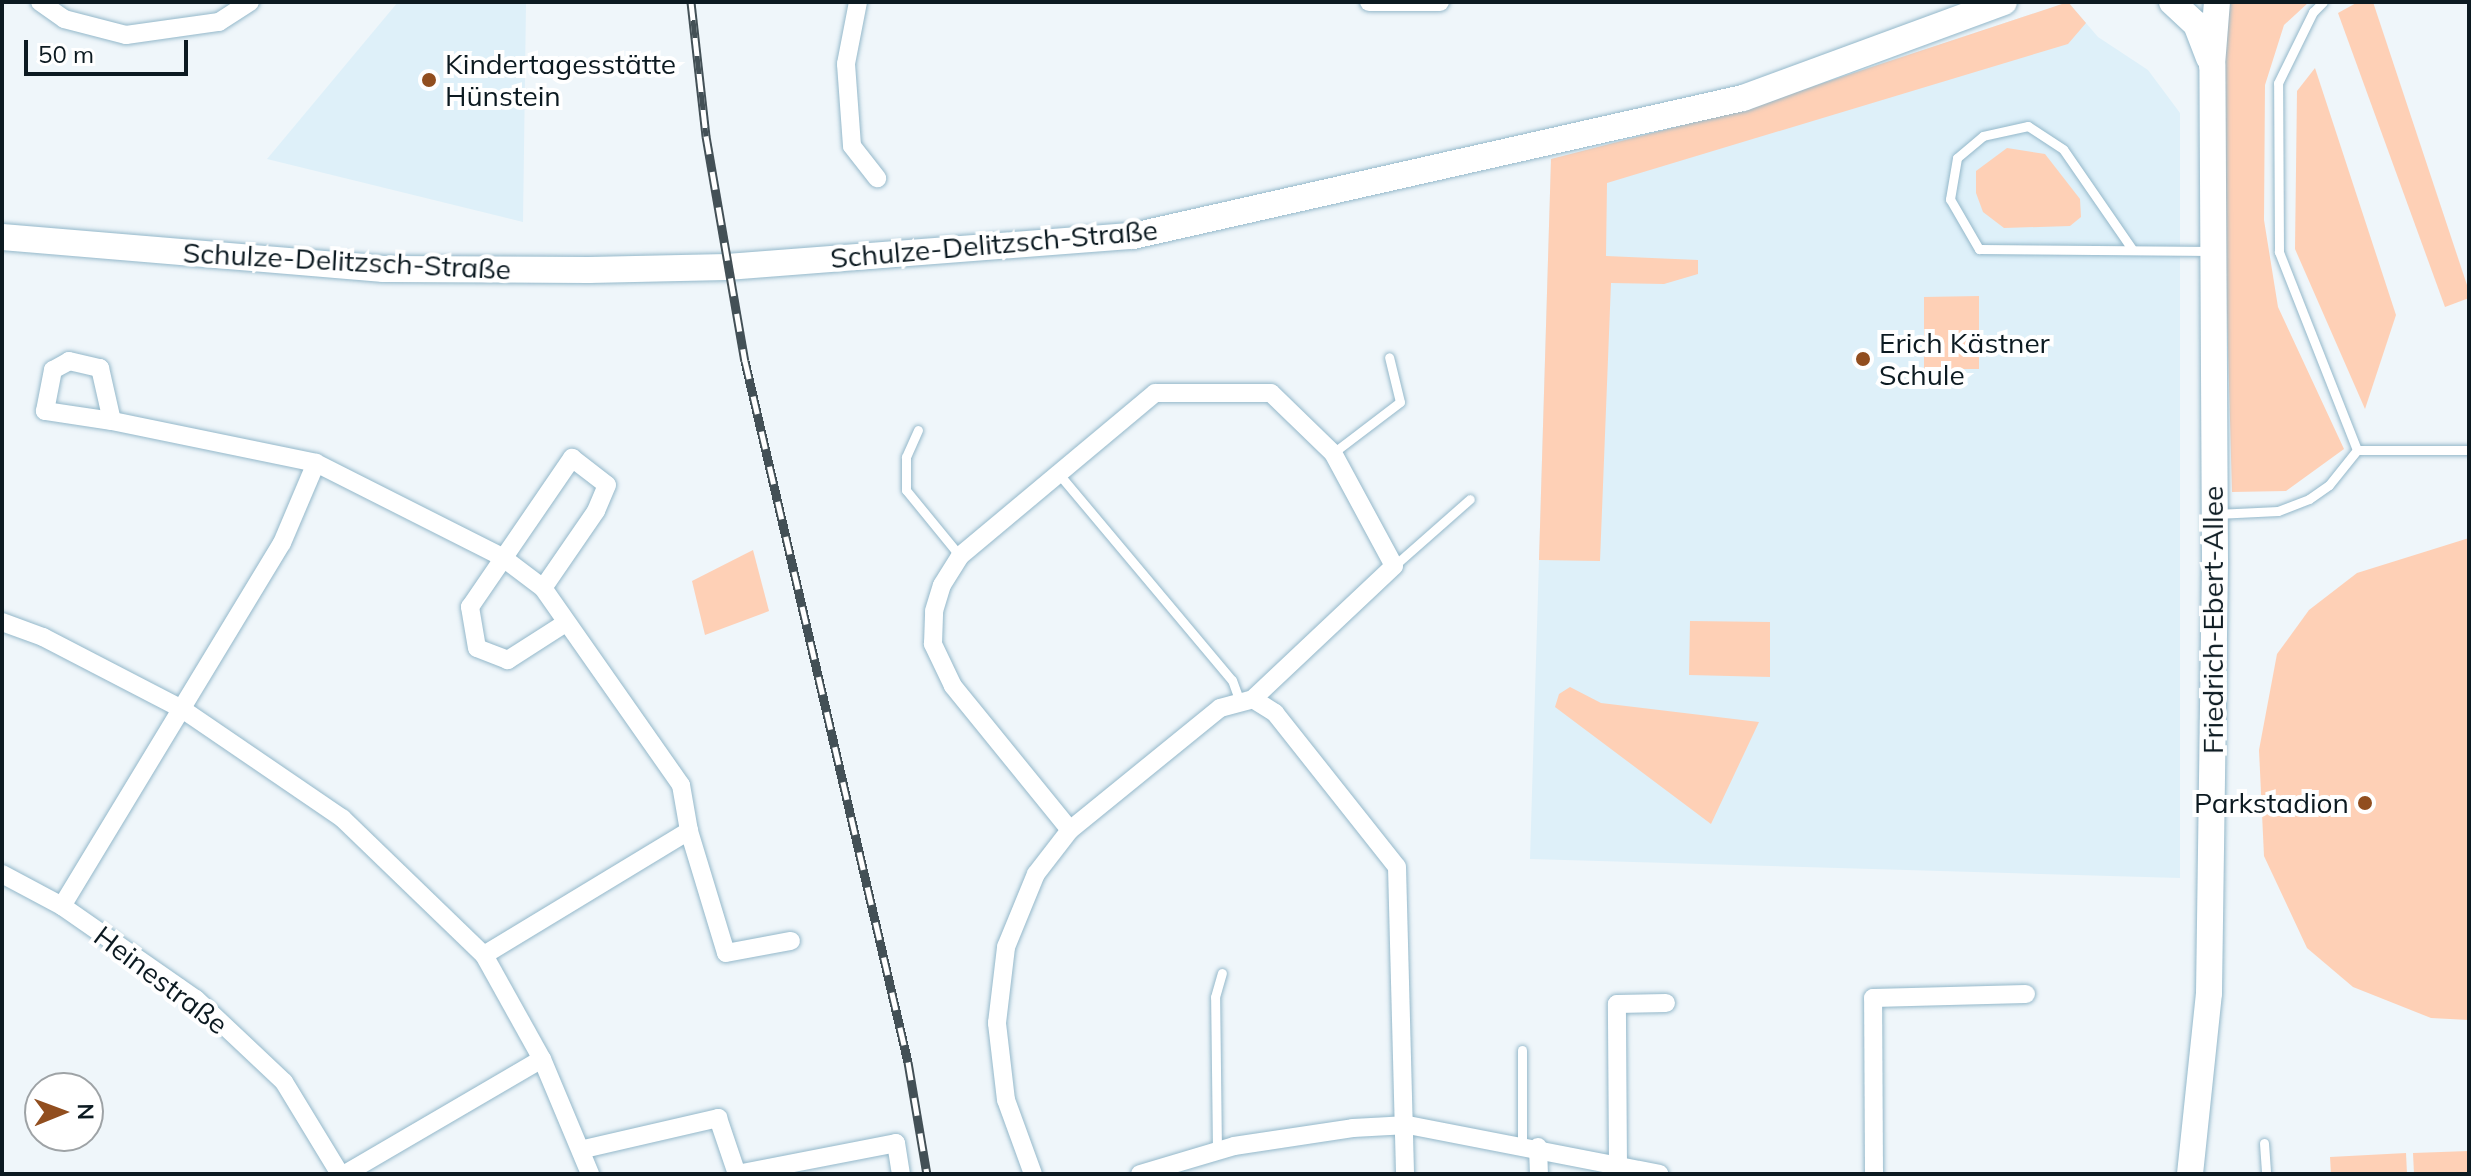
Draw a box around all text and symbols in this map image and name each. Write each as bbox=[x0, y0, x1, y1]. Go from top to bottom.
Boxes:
scale bar bbox=[28, 24, 192, 74]
text: 50 m bbox=[38, 39, 94, 69]
place label: Kindertagesstätte Hünstein bbox=[445, 47, 676, 113]
marker: Kindertagesstätte Hünstein bbox=[420, 71, 438, 89]
street label: Schulze-Delitzsch-Straße bbox=[829, 213, 1159, 275]
street label: Schulze-Delitzsch-Straße bbox=[182, 236, 512, 286]
place label: Erich Kästner Schule bbox=[1879, 326, 2050, 392]
marker: Erich Kästner Schule bbox=[1854, 350, 1872, 368]
street label: Friedrich-Ebert-Allee bbox=[2196, 486, 2230, 754]
place label: Parkstadion bbox=[2194, 786, 2349, 820]
marker: Parkstadion bbox=[2356, 794, 2374, 812]
street label: Heinestraße bbox=[88, 919, 234, 1041]
north arrow bbox=[24, 1072, 104, 1152]
text: N bbox=[72, 1103, 100, 1120]

